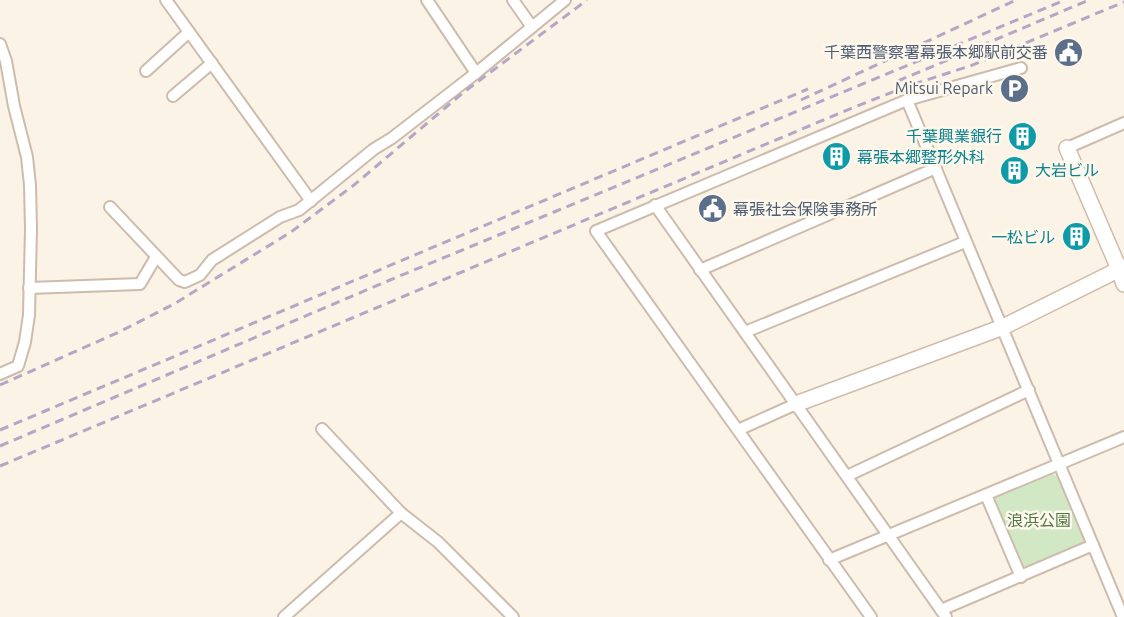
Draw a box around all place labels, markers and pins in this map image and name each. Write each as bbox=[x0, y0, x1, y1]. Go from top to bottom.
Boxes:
public building icon: 千葉西警察署幕張本郷駅前交番 bbox=[1053, 36, 1085, 68]
place label: 千葉西警察署幕張本郷駅前交番 bbox=[824, 43, 1048, 61]
parking icon: Mitsui Repark bbox=[998, 72, 1030, 104]
place label: Mitsui Repark bbox=[895, 79, 993, 97]
building icon: 千葉興業銀行 bbox=[1007, 120, 1039, 152]
place label: 千葉興業銀行 bbox=[906, 127, 1002, 145]
building icon: 幕張本郷整形外科 bbox=[820, 141, 852, 173]
place label: 幕張本郷整形外科 bbox=[857, 148, 985, 166]
building icon: 大岩ビル bbox=[998, 154, 1030, 186]
place label: 大岩ビル bbox=[1035, 161, 1099, 179]
public building icon: 幕張社会保険事務所 bbox=[696, 193, 728, 225]
place label: 幕張社会保険事務所 bbox=[733, 200, 877, 218]
building icon: 一松ビル bbox=[1060, 221, 1092, 253]
place label: 一松ビル bbox=[991, 228, 1055, 246]

